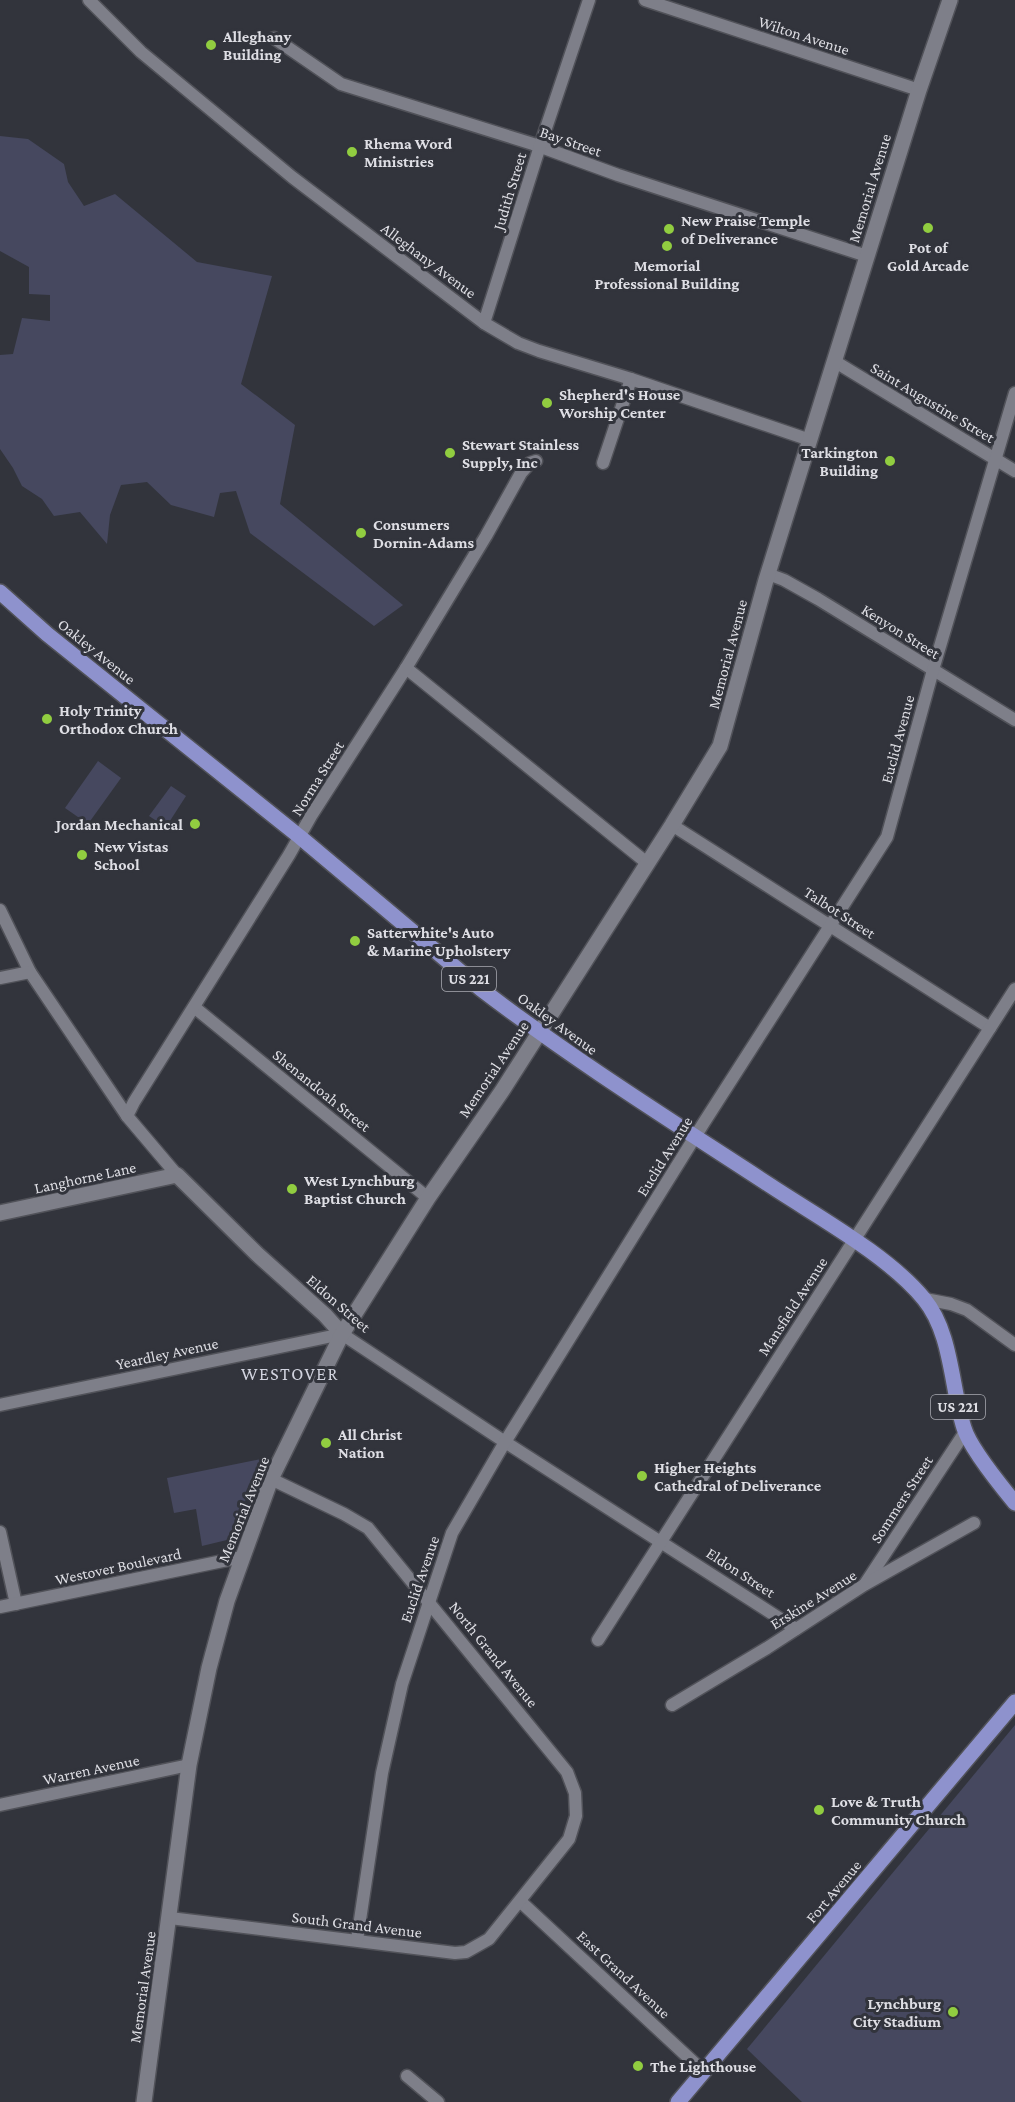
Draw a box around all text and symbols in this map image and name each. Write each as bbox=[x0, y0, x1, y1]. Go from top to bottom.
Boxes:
street label: Wilton Avenue bbox=[756, 13, 851, 58]
place label: Alleghany Building bbox=[222, 28, 291, 63]
marker: Alleghany Building bbox=[204, 38, 218, 52]
street label: Bay Street bbox=[538, 123, 604, 161]
street label: Memorial Avenue bbox=[845, 132, 894, 245]
place label: Rhema Word Ministries bbox=[364, 135, 453, 170]
marker: Rhema Word Ministries bbox=[345, 145, 359, 159]
street label: Judith Street bbox=[489, 150, 531, 234]
place label: New Praise Temple of Deliverance bbox=[681, 212, 811, 247]
street label: Alleghany Avenue bbox=[377, 219, 479, 302]
marker: Pot of Gold Arcade bbox=[921, 221, 935, 235]
marker: New Praise Temple of Deliverance bbox=[662, 222, 676, 236]
marker: Memorial Professional Building bbox=[660, 239, 674, 253]
place label: Pot of Gold Arcade bbox=[887, 239, 969, 274]
place label: Memorial Professional Building bbox=[595, 257, 739, 292]
street label: Saint Augustine Street bbox=[867, 359, 998, 447]
place label: Shepherd's House Worship Center bbox=[558, 386, 681, 421]
marker: Shepherd's House Worship Center bbox=[540, 396, 554, 410]
place label: Stewart Stainless Supply, Inc bbox=[462, 436, 579, 471]
place label: Tarkington Building bbox=[801, 444, 878, 479]
marker: Stewart Stainless Supply, Inc bbox=[443, 446, 457, 460]
marker: Tarkington Building bbox=[883, 454, 897, 468]
place label: Consumers Dornin-Adams bbox=[373, 516, 474, 551]
marker: Consumers Dornin-Adams bbox=[354, 526, 368, 540]
street label: Memorial Avenue bbox=[705, 597, 750, 711]
street label: Kenyon Street bbox=[858, 601, 944, 663]
street label: Oakley Avenue bbox=[54, 615, 139, 688]
street label: Euclid Avenue bbox=[878, 693, 917, 785]
place label: Holy Trinity Orthodox Church bbox=[59, 702, 178, 737]
marker: Holy Trinity Orthodox Church bbox=[40, 712, 54, 726]
street label: Norma Street bbox=[288, 737, 347, 819]
place label: Jordan Mechanical bbox=[54, 816, 183, 833]
marker: Jordan Mechanical bbox=[188, 817, 202, 831]
place label: New Vistas School bbox=[94, 838, 169, 873]
marker: New Vistas School bbox=[75, 848, 89, 862]
street label: Talbot Street bbox=[801, 883, 879, 942]
place label: Satterwhite's Auto & Marine Upholstery bbox=[367, 924, 511, 959]
marker: Satterwhite's Auto & Marine Upholstery bbox=[348, 934, 362, 948]
road number: US 221 bbox=[442, 967, 496, 991]
street label: Oakley Avenue bbox=[514, 989, 601, 1059]
street label: Memorial Avenue bbox=[455, 1018, 532, 1121]
street label: Shenandoah Street bbox=[269, 1046, 374, 1135]
street label: Euclid Avenue bbox=[633, 1113, 696, 1199]
street label: Langhorne Lane bbox=[33, 1158, 138, 1198]
place label: West Lynchburg Baptist Church bbox=[303, 1172, 415, 1207]
marker: West Lynchburg Baptist Church bbox=[285, 1182, 299, 1196]
street label: Mansfield Avenue bbox=[754, 1254, 831, 1359]
street label: Eldon Street bbox=[304, 1271, 374, 1336]
street label: Yeardley Avenue bbox=[114, 1334, 220, 1374]
district label: WESTOVER bbox=[241, 1364, 339, 1384]
road number: US 221 bbox=[931, 1395, 985, 1419]
place label: All Christ Nation bbox=[337, 1426, 402, 1461]
marker: All Christ Nation bbox=[319, 1436, 333, 1450]
street label: Sommers Street bbox=[867, 1452, 936, 1546]
street label: Memorial Avenue bbox=[214, 1454, 272, 1565]
place label: Higher Heights Cathedral of Deliverance bbox=[654, 1459, 822, 1494]
marker: Higher Heights Cathedral of Deliverance bbox=[635, 1469, 649, 1483]
street label: Euclid Avenue bbox=[397, 1534, 442, 1625]
street label: Eldon Street bbox=[703, 1544, 779, 1601]
street label: Westover Boulevard bbox=[54, 1545, 183, 1588]
street label: Erskine Avenue bbox=[767, 1566, 859, 1633]
street label: North Grand Avenue bbox=[446, 1598, 541, 1711]
street label: Warren Avenue bbox=[41, 1751, 141, 1788]
place label: Love & Truth Community Church bbox=[831, 1793, 966, 1828]
marker: Love & Truth Community Church bbox=[812, 1803, 826, 1817]
street label: Fort Avenue bbox=[802, 1857, 865, 1926]
street label: South Grand Avenue bbox=[291, 1908, 423, 1941]
street label: East Grand Avenue bbox=[574, 1927, 674, 2022]
street label: Memorial Avenue bbox=[126, 1930, 159, 2044]
place label: Lynchburg City Stadium bbox=[853, 1995, 941, 2030]
marker: Lynchburg City Stadium bbox=[946, 2005, 960, 2019]
place label: The Lighthouse bbox=[650, 2058, 757, 2075]
marker: The Lighthouse bbox=[631, 2059, 645, 2073]

